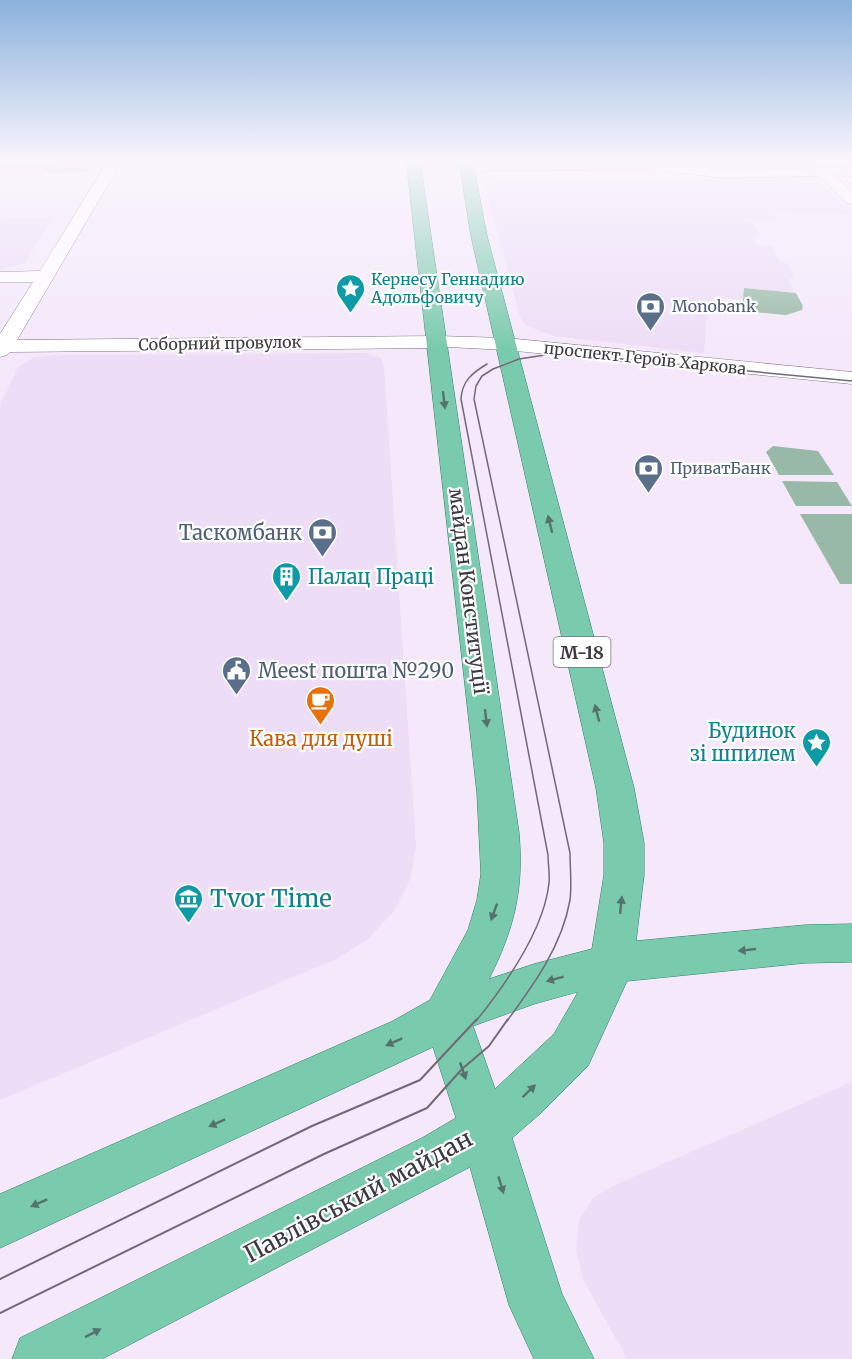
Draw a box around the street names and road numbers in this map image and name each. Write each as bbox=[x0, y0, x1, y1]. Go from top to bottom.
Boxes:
street label: Соборний провулок bbox=[138, 332, 302, 354]
street label: проспект Героїв Харкова bbox=[543, 337, 748, 379]
street label: майдан Конституції bbox=[444, 486, 494, 696]
road number: М-18 bbox=[554, 637, 610, 667]
street label: Павлівський майдан bbox=[238, 1123, 478, 1269]

